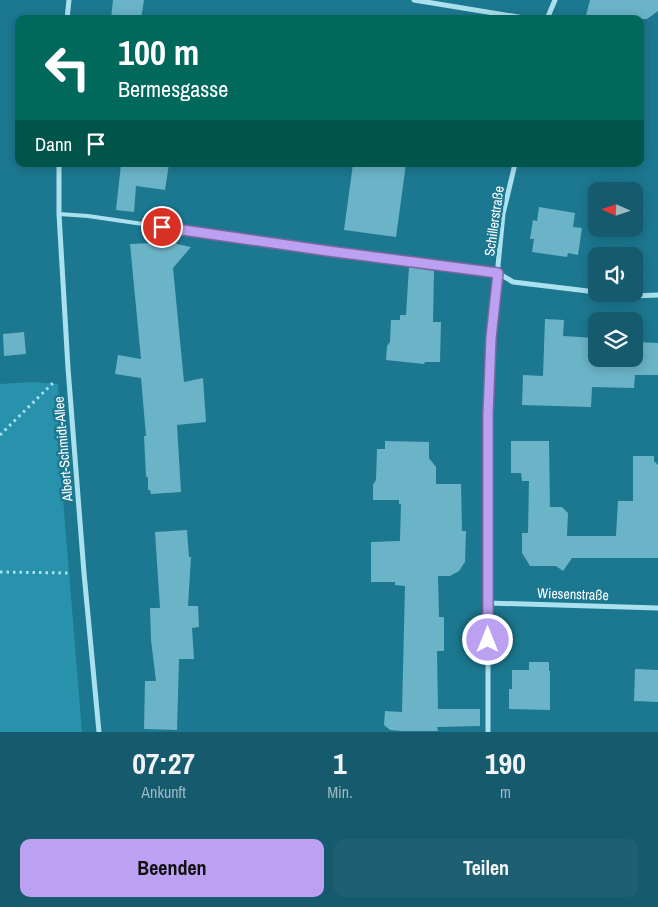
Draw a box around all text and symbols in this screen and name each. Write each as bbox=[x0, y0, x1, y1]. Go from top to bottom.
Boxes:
text: 100 m bbox=[118, 29, 199, 76]
icon: left bbox=[35, 35, 100, 100]
text: Bermesgasse bbox=[118, 74, 228, 104]
icon: arrive bbox=[82, 130, 110, 158]
text: Dann bbox=[35, 131, 72, 157]
north arrow bbox=[588, 182, 642, 238]
map controls bbox=[588, 182, 643, 367]
street label: Schillerstraße bbox=[480, 185, 508, 257]
pin bbox=[141, 206, 183, 248]
icon: arrive bbox=[148, 213, 176, 241]
button: sound bbox=[588, 247, 643, 302]
button: layers bbox=[588, 312, 643, 367]
street label: Albert-Schmidt-Allee bbox=[49, 396, 77, 503]
street label: Wiesenstraße bbox=[537, 584, 609, 604]
position arrow bbox=[461, 613, 513, 665]
text: 07:27 bbox=[132, 743, 195, 783]
text: 1 bbox=[333, 743, 347, 783]
text: 190 bbox=[485, 743, 526, 783]
text: Ankunft bbox=[141, 781, 186, 803]
text: Min. bbox=[327, 781, 353, 803]
text: m bbox=[500, 781, 511, 803]
button: Beenden bbox=[20, 839, 324, 897]
button: Teilen bbox=[334, 839, 638, 897]

